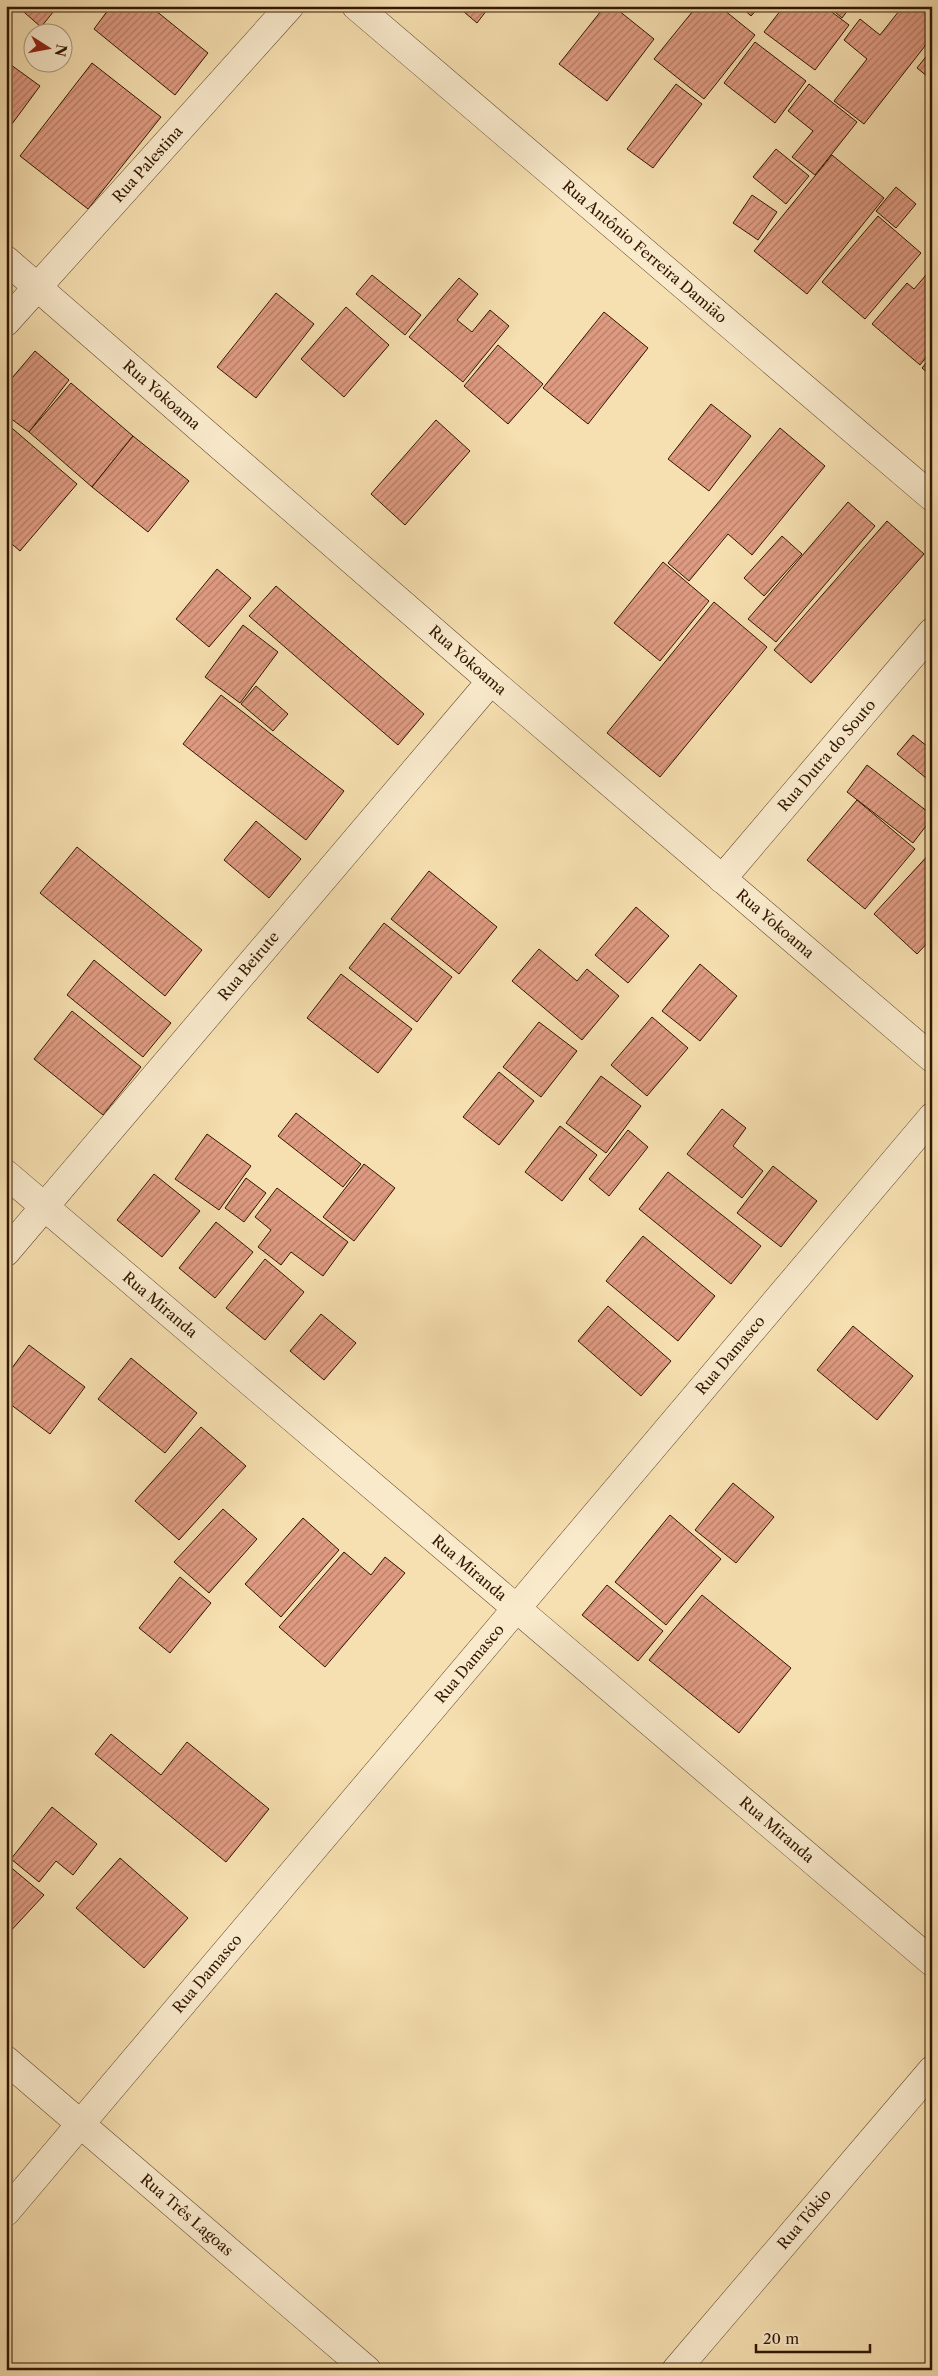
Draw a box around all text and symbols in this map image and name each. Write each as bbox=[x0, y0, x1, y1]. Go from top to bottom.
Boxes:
north arrow bbox=[22, 22, 72, 72]
text: N bbox=[51, 43, 71, 58]
street label: Rua Palestina bbox=[108, 122, 187, 206]
street label: Rua Antônio Ferreira Damião bbox=[559, 176, 731, 327]
street label: Rua Yokoama bbox=[119, 356, 205, 434]
street label: Rua Yokoama bbox=[425, 621, 511, 699]
street label: Rua Dutra do Souto bbox=[774, 695, 879, 815]
street label: Rua Yokoama bbox=[733, 885, 818, 962]
street label: Rua Beirute bbox=[214, 927, 283, 1004]
street label: Rua Miranda bbox=[119, 1267, 202, 1342]
street label: Rua Damasco bbox=[691, 1312, 769, 1398]
street label: Rua Miranda bbox=[428, 1531, 511, 1605]
street label: Rua Damasco bbox=[430, 1620, 508, 1707]
street label: Rua Miranda bbox=[736, 1792, 818, 1867]
street label: Rua Damasco bbox=[168, 1930, 246, 2017]
street label: Rua Três Lagoas bbox=[137, 2170, 237, 2260]
street label: Rua Tókio bbox=[773, 2185, 835, 2253]
scale bar bbox=[756, 2321, 869, 2353]
text: 20 m bbox=[763, 2329, 799, 2348]

